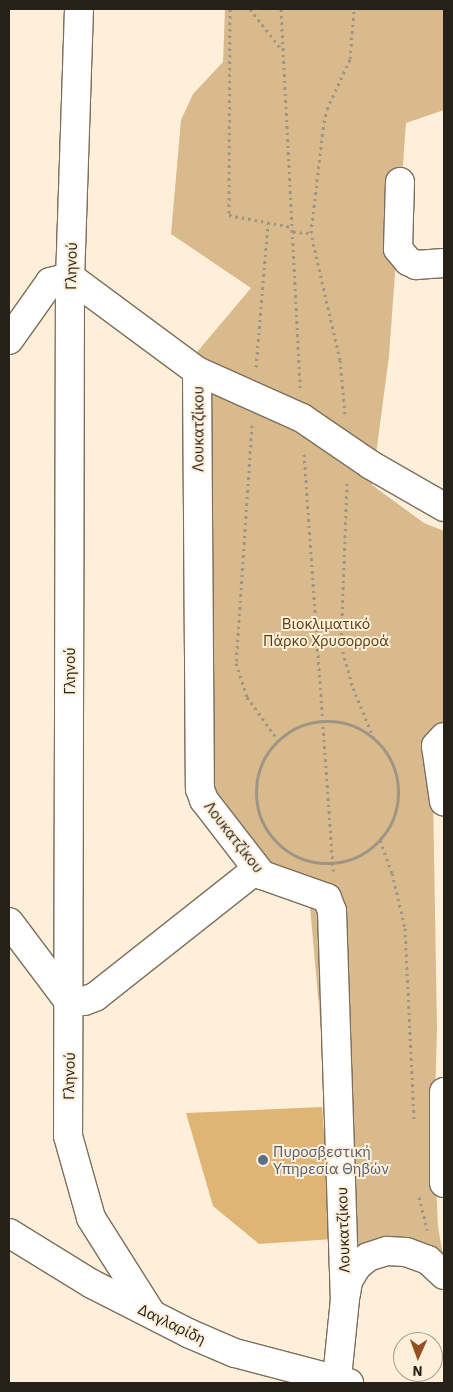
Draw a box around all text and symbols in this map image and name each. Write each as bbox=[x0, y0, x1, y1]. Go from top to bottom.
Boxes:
street label: Γληνού bbox=[62, 242, 80, 290]
street label: Λουκατζίκου bbox=[189, 386, 207, 472]
park label: Βιοκλιματικό Πάρκο Χρυσορροά bbox=[263, 614, 389, 649]
street label: Γληνού bbox=[61, 647, 79, 695]
street label: Λουκατζίκου bbox=[200, 798, 268, 876]
street label: Γληνού bbox=[60, 1052, 78, 1100]
place label: Πυροσβεστική Υπηρεσία Θηβών bbox=[273, 1142, 389, 1177]
marker: Πυροσβεστική Υπηρεσία Θηβών bbox=[257, 1154, 269, 1166]
street label: Λουκατζίκου bbox=[333, 1187, 353, 1273]
street label: Δαγλαρίδη bbox=[135, 1300, 209, 1348]
north arrow bbox=[393, 1332, 443, 1382]
text: N bbox=[412, 1362, 423, 1380]

